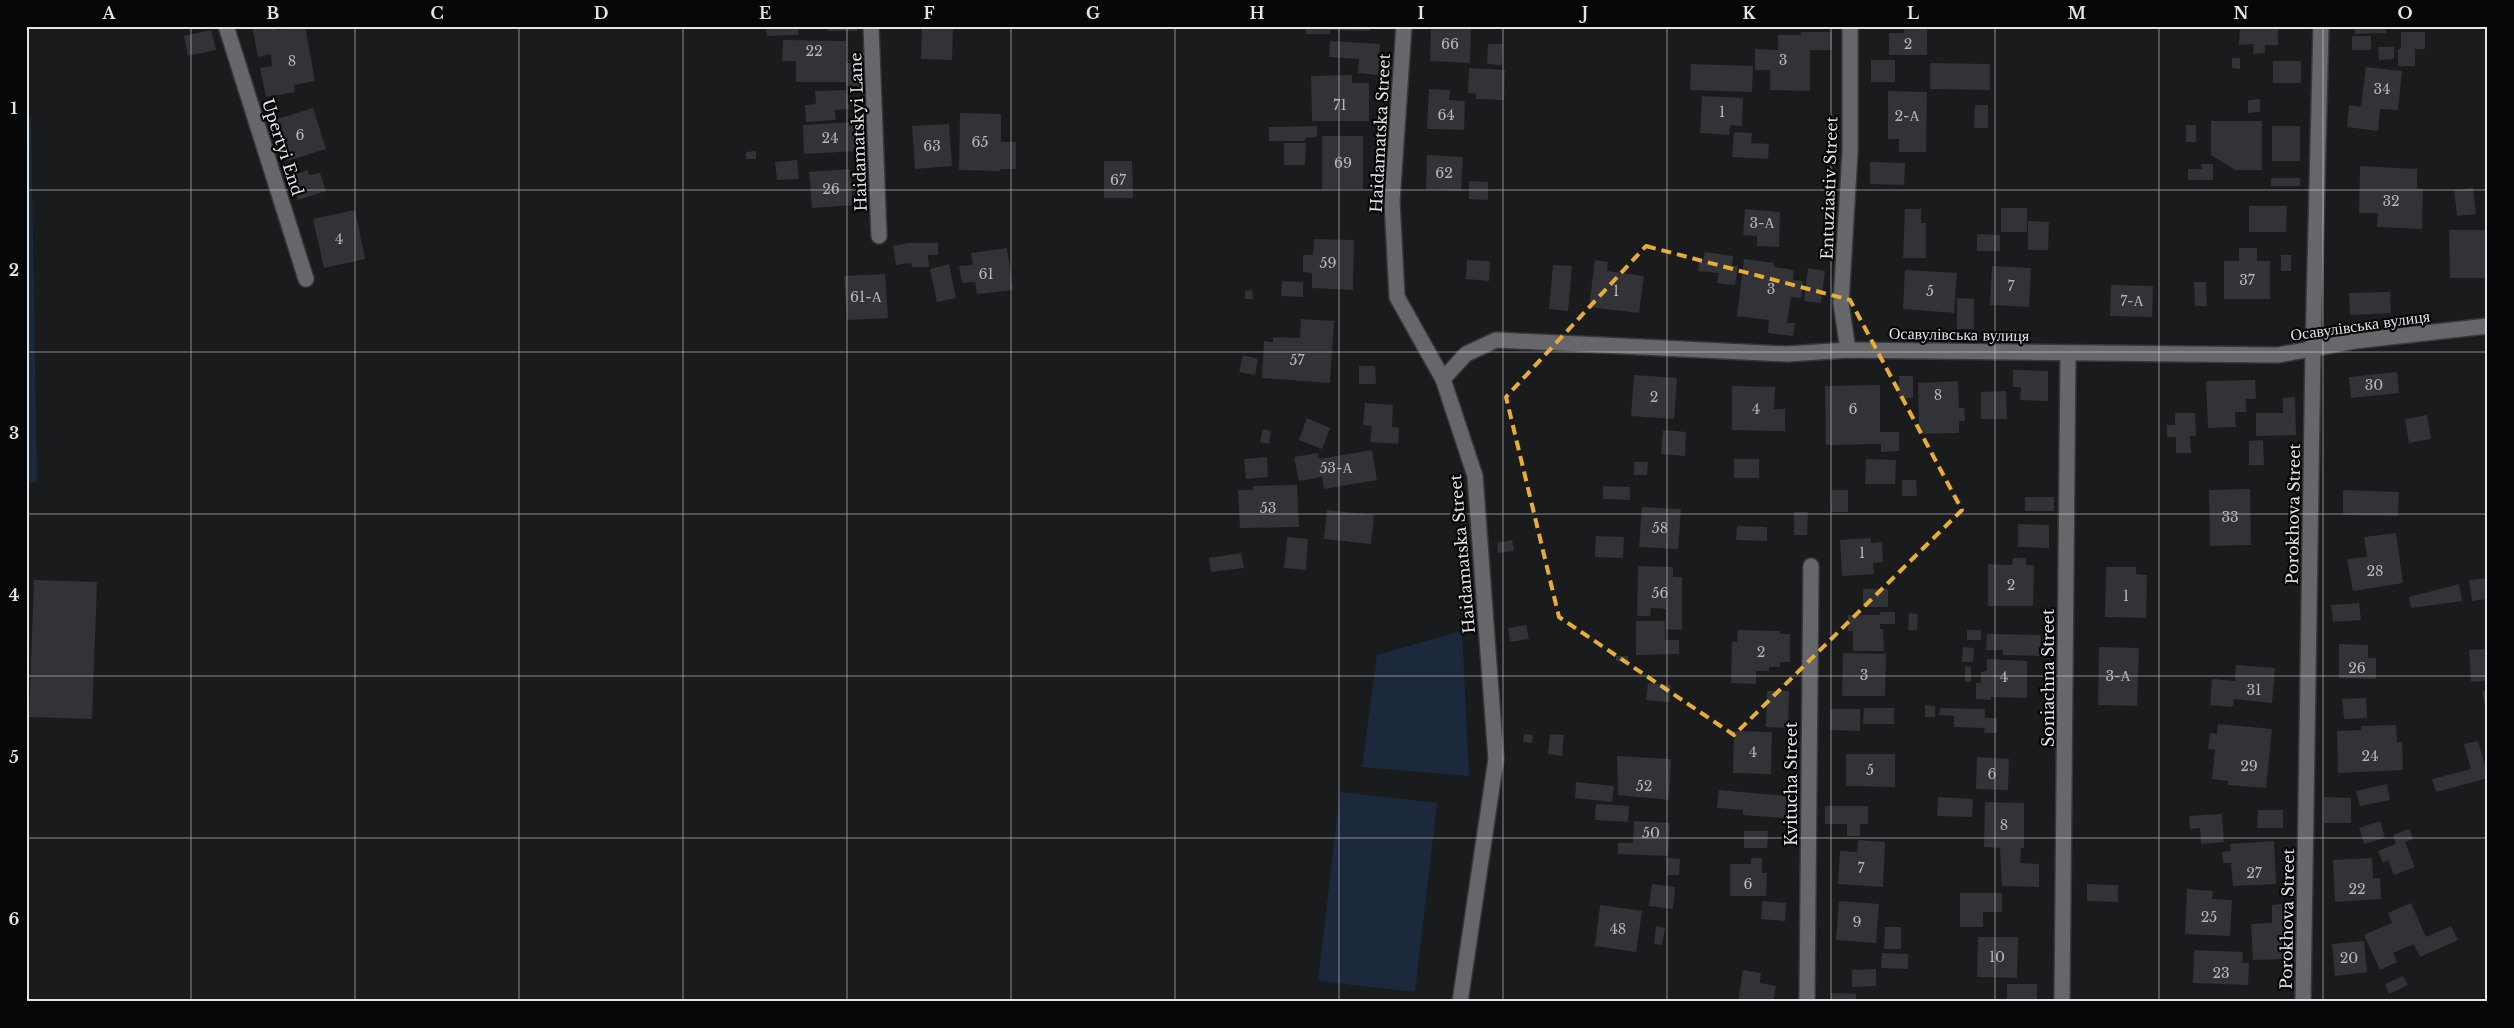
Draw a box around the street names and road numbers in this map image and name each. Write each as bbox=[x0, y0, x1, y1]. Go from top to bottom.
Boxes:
street label: Haidamatskyi Lane bbox=[845, 52, 871, 212]
street label: Haidamatska Street bbox=[1366, 53, 1394, 213]
street label: Upertyi End bbox=[258, 96, 308, 198]
street label: Entuziastiv Street bbox=[1817, 116, 1841, 260]
street label: Осавулівська вулиця bbox=[2289, 305, 2432, 345]
street label: Осавулівська вулиця bbox=[1889, 323, 2030, 345]
street label: Porokhova Street bbox=[2282, 443, 2304, 585]
street label: Haidamatska Street bbox=[1445, 474, 1479, 634]
street label: Soniachna Street bbox=[2038, 609, 2058, 747]
street label: Kvitucha Street bbox=[1781, 722, 1801, 846]
street label: Porokhova Street bbox=[2276, 848, 2298, 990]

